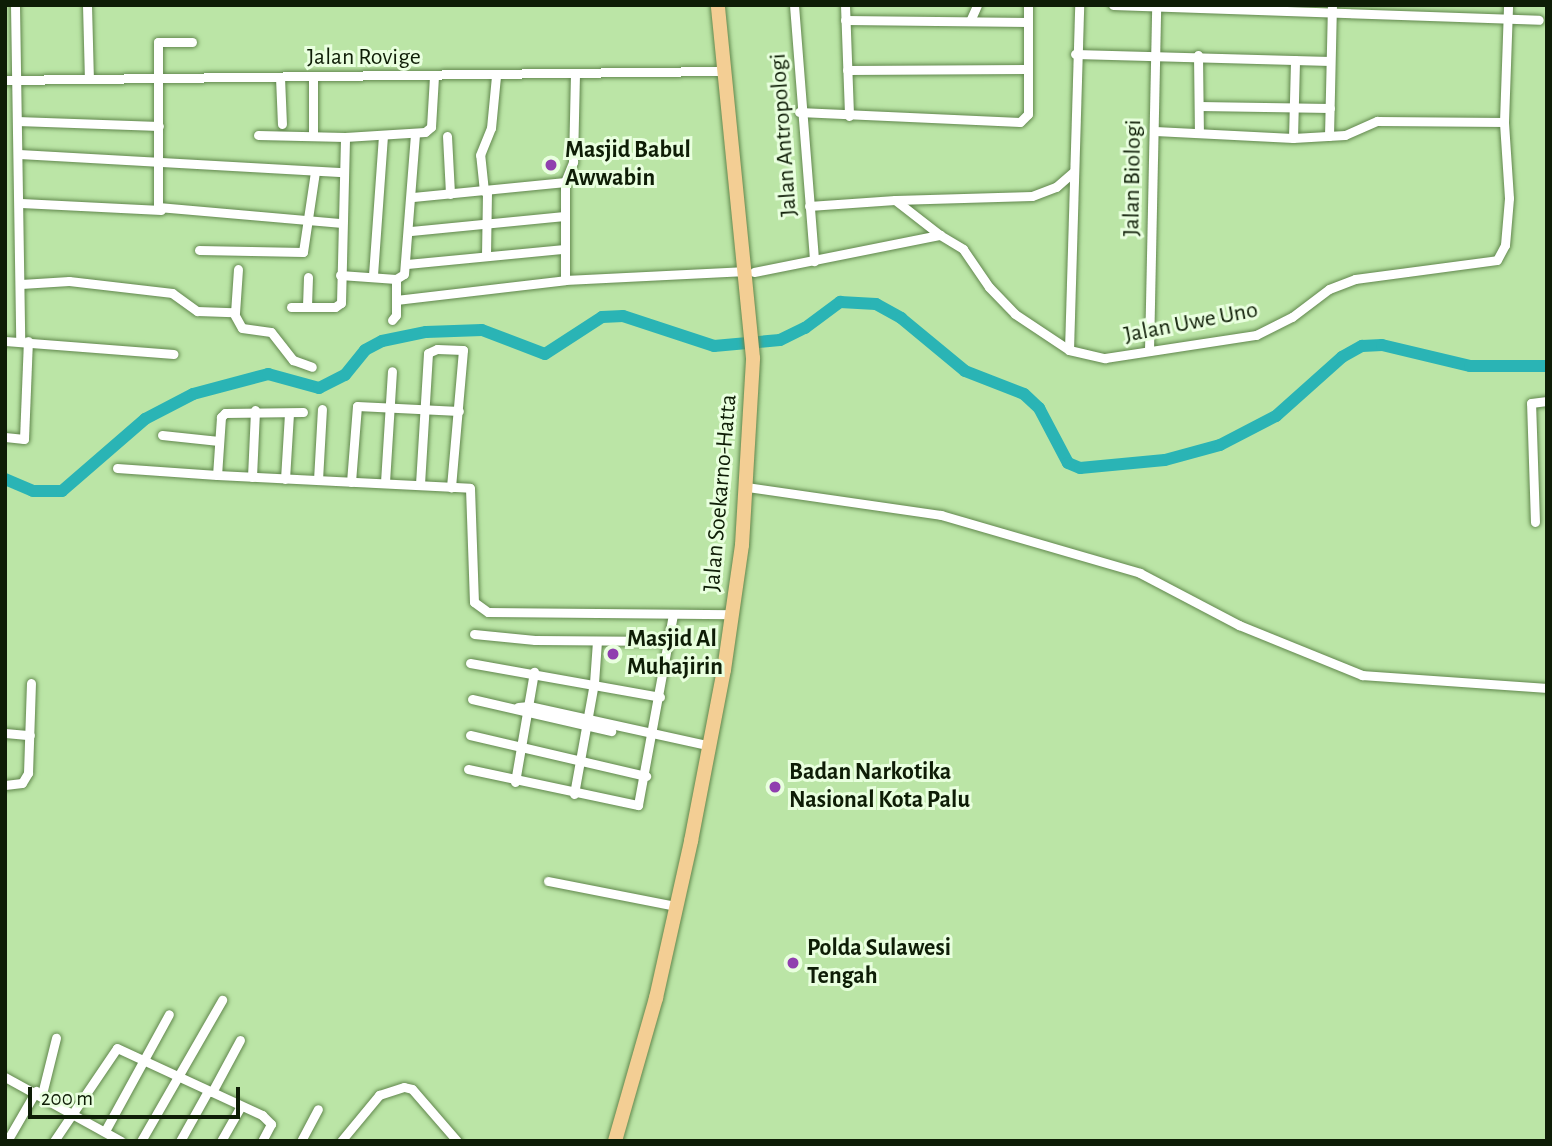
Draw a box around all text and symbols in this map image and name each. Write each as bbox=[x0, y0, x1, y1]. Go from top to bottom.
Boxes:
street label: Jalan Rovige bbox=[307, 44, 421, 72]
street label: Jalan Antropologi bbox=[764, 52, 804, 218]
street label: Jalan Biologi bbox=[1118, 119, 1148, 237]
place label: Masjid Babul Awwabin bbox=[565, 137, 691, 193]
marker: Masjid Babul Awwabin bbox=[543, 157, 559, 173]
street label: Jalan Uwe Uno bbox=[1122, 296, 1260, 350]
street label: Jalan Soekarno-Hatta bbox=[698, 393, 744, 593]
place label: Masjid Al Muhajirin bbox=[627, 626, 723, 682]
marker: Masjid Al Muhajirin bbox=[605, 646, 621, 662]
place label: Badan Narkotika Nasional Kota Palu bbox=[789, 759, 970, 815]
marker: Badan Narkotika Nasional Kota Palu bbox=[767, 779, 783, 795]
place label: Polda Sulawesi Tengah bbox=[807, 935, 951, 991]
marker: Polda Sulawesi Tengah bbox=[785, 955, 801, 971]
scale bar bbox=[32, 1072, 243, 1116]
text: 200 m bbox=[41, 1088, 93, 1109]

